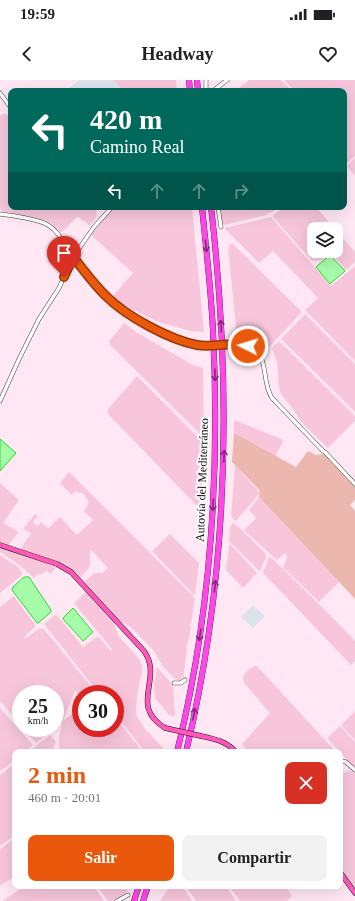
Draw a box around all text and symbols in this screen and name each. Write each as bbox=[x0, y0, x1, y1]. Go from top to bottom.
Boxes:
text: 19:59 bbox=[20, 6, 55, 22]
icon: back bbox=[16, 43, 38, 65]
icon: heart bbox=[317, 43, 339, 65]
text: Headway bbox=[142, 44, 214, 64]
icon: left bbox=[24, 104, 76, 156]
text: 420 m bbox=[90, 104, 162, 135]
text: Camino Real bbox=[90, 137, 184, 157]
icon: left bbox=[104, 180, 126, 202]
icon: ahead bbox=[146, 180, 168, 202]
icon: ahead bbox=[188, 180, 210, 202]
icon: right bbox=[230, 180, 252, 202]
map controls bbox=[307, 222, 343, 258]
button: layers bbox=[307, 222, 343, 258]
pin bbox=[47, 236, 81, 277]
one-way arrow bbox=[202, 239, 210, 252]
icon: arrive bbox=[53, 242, 75, 264]
one-way arrow bbox=[218, 320, 225, 333]
position arrow bbox=[227, 325, 269, 367]
one-way arrow bbox=[211, 368, 219, 381]
street label: Autovía del Mediterráneo bbox=[193, 418, 211, 542]
one-way arrow bbox=[220, 450, 228, 463]
one-way arrow bbox=[209, 498, 217, 511]
one-way arrow bbox=[211, 580, 218, 593]
one-way arrow bbox=[196, 628, 204, 641]
speed limit sign: 30 bbox=[72, 685, 124, 737]
text: 25 bbox=[28, 695, 48, 717]
one-way arrow bbox=[190, 708, 198, 721]
text: km/h bbox=[28, 715, 48, 726]
text: 2 min bbox=[28, 762, 86, 788]
button: close bbox=[285, 762, 327, 804]
text: 460 m · 20:01 bbox=[28, 790, 101, 805]
button: Salir bbox=[28, 835, 174, 881]
button: Compartir bbox=[182, 835, 327, 881]

